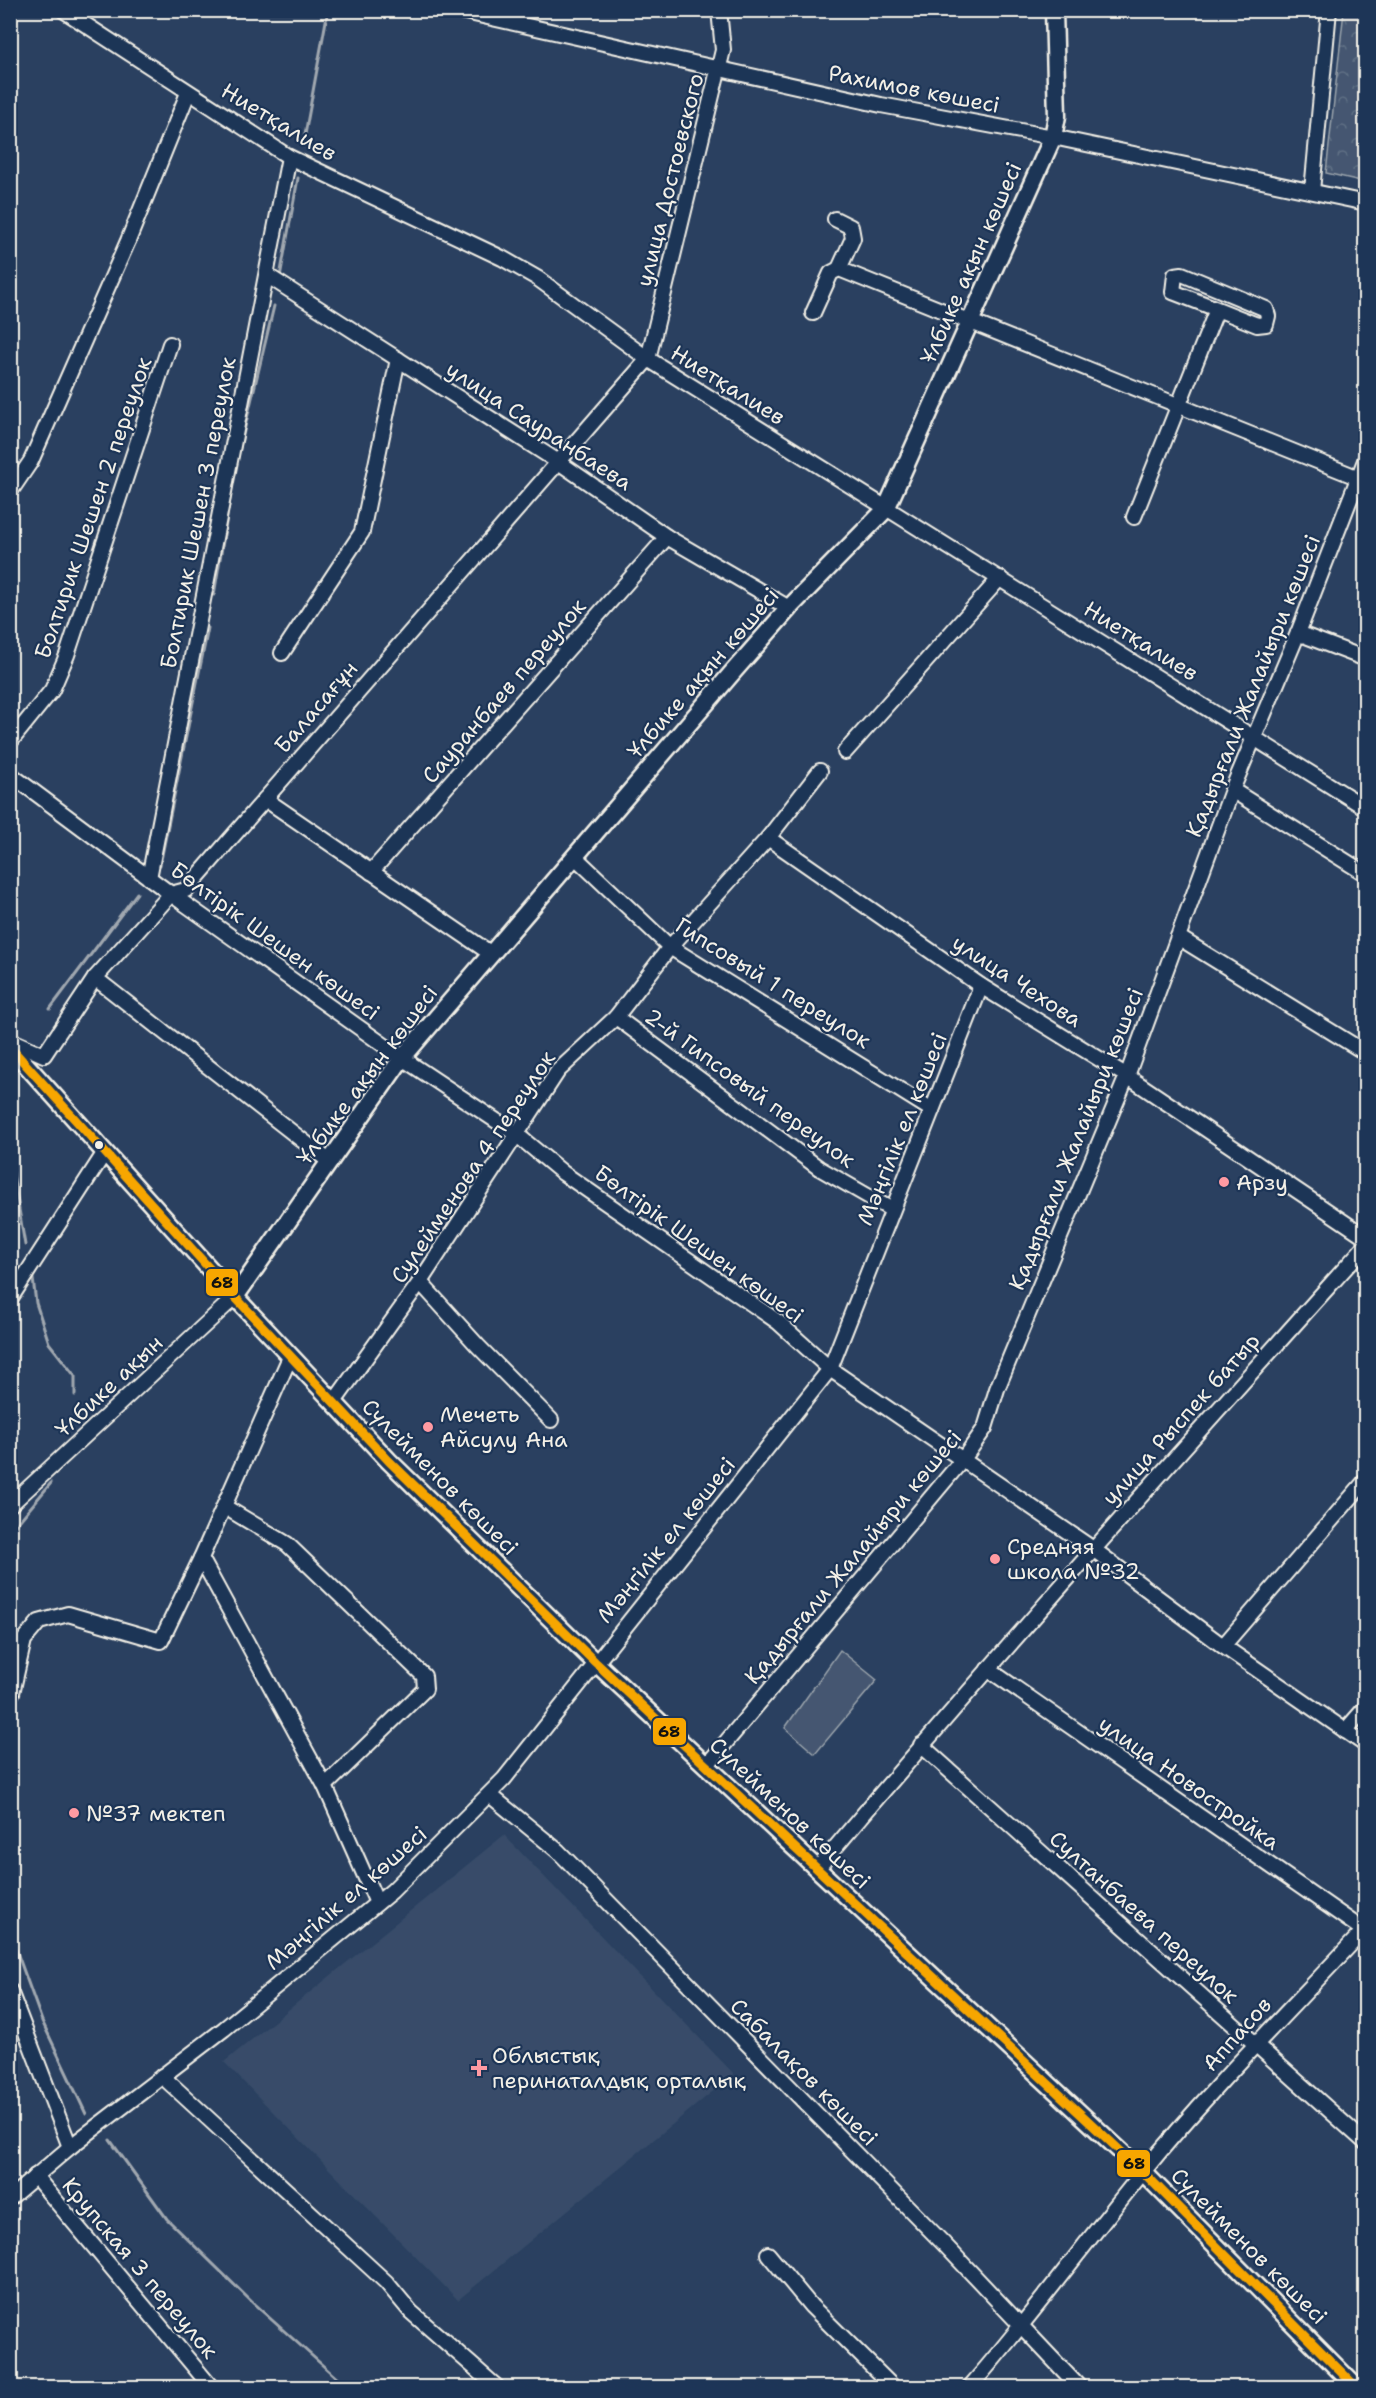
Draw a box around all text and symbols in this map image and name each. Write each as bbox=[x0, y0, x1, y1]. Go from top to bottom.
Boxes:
street label: Рахимов көшесі bbox=[826, 58, 1002, 120]
street label: улица Достоевского bbox=[629, 70, 711, 290]
street label: Ниетқалиев bbox=[216, 76, 342, 168]
street label: Ұлбике ақын көшесі bbox=[913, 158, 1029, 368]
street label: Ниетқалиев bbox=[665, 338, 791, 432]
street label: Болтирик Шешен 2 переулок bbox=[28, 353, 158, 663]
street label: Болтирик Шешен 3 переулок bbox=[154, 354, 243, 671]
street label: улица Сауранбаева bbox=[440, 355, 638, 497]
street label: Қадырғали Жалайыри көшесі bbox=[1179, 531, 1327, 841]
street label: Ұлбике ақын көшесі bbox=[621, 581, 785, 765]
street label: Сауранбаев переулок bbox=[416, 592, 593, 790]
street label: Ниетқалиев bbox=[1078, 594, 1204, 688]
street label: Баласағұн bbox=[268, 655, 364, 759]
street label: Бөлтірік Шешен көшесі bbox=[165, 855, 385, 1027]
street label: Гипсовый 1 переулок bbox=[670, 911, 877, 1055]
street label: улица Чехова bbox=[946, 928, 1088, 1034]
street label: Ұлбике ақын көшесі bbox=[290, 979, 444, 1171]
street label: Қадырғали Жалайыри көшесі bbox=[1002, 984, 1150, 1294]
street label: 2-й Гипсовый переулок bbox=[639, 1002, 861, 1174]
street label: Мәңгілік ел көшесі bbox=[850, 1028, 954, 1230]
street label: Сулейменова 4 переулок bbox=[384, 1045, 562, 1289]
unlabelled marker bbox=[93, 1139, 105, 1151]
street label: Бөлтірік Шешен көшесі bbox=[589, 1158, 809, 1330]
place label: Арзу bbox=[1236, 1168, 1288, 1197]
marker: Арзу bbox=[1217, 1175, 1231, 1189]
line badge: 68 bbox=[205, 1268, 239, 1297]
text: 68 bbox=[211, 1272, 233, 1293]
street label: улица Рыспек батыр bbox=[1096, 1326, 1266, 1512]
street label: Ұлбике ақын bbox=[49, 1329, 169, 1443]
street label: Сүлейменов көшесі bbox=[355, 1392, 525, 1562]
place label: Мечеть Айсулу Ана bbox=[440, 1400, 568, 1454]
marker: Мечеть Айсулу Ана bbox=[421, 1420, 435, 1434]
street label: Қадырғали Жалайыри көшесі bbox=[738, 1424, 968, 1690]
street label: Мәңгілік ел көшесі bbox=[590, 1451, 742, 1629]
place label: Средняя школа №32 bbox=[1007, 1532, 1140, 1586]
marker: Средняя школа №32 bbox=[988, 1552, 1002, 1566]
street label: улица Новостройка bbox=[1093, 1710, 1286, 1857]
line badge: 68 bbox=[652, 1717, 687, 1746]
text: 68 bbox=[658, 1721, 680, 1742]
street label: Сүлейменов көшесі bbox=[703, 1731, 877, 1895]
place label: №37 мектеп bbox=[86, 1799, 226, 1828]
marker: №37 мектеп bbox=[67, 1806, 81, 1820]
street label: Мәңгілік ел көшесі bbox=[259, 1820, 433, 1976]
street label: Султанбаева переулок bbox=[1043, 1824, 1245, 2010]
street label: Аппасов bbox=[1196, 1991, 1278, 2077]
street label: Сабалақов көшесі bbox=[724, 1992, 884, 2152]
place label: Облыстық перинаталдық орталық bbox=[492, 2041, 746, 2095]
marker: Облыстық перинаталдық орталық bbox=[470, 2059, 488, 2077]
line badge: 68 bbox=[1116, 2149, 1151, 2178]
text: 68 bbox=[1123, 2153, 1145, 2174]
street label: Сүлейменов көшесі bbox=[1164, 2161, 1334, 2331]
street label: Крупская 3 переулок bbox=[56, 2171, 225, 2365]

